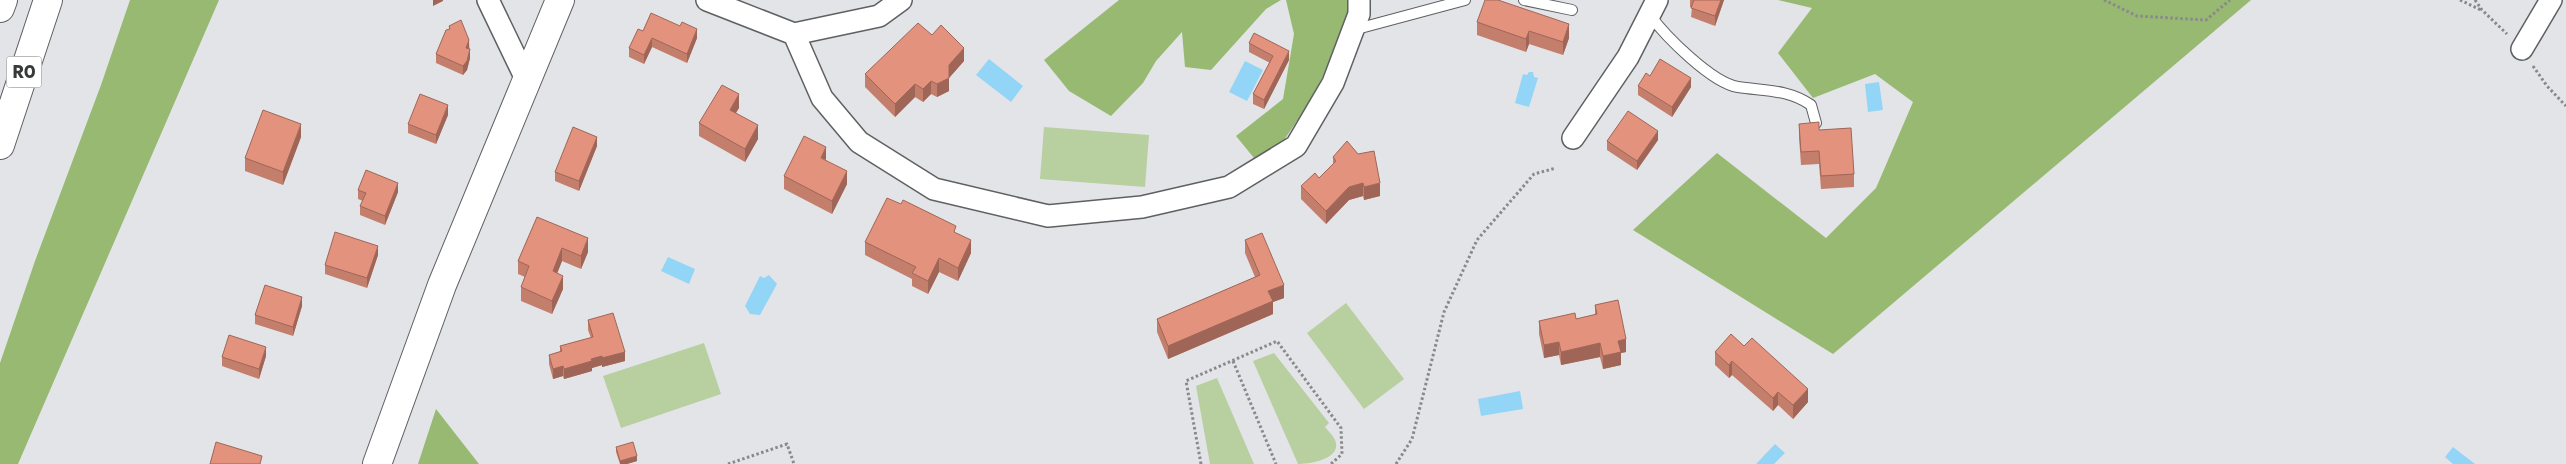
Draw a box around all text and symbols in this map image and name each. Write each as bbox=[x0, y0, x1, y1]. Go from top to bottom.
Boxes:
road number: R0 bbox=[6, 56, 42, 88]

